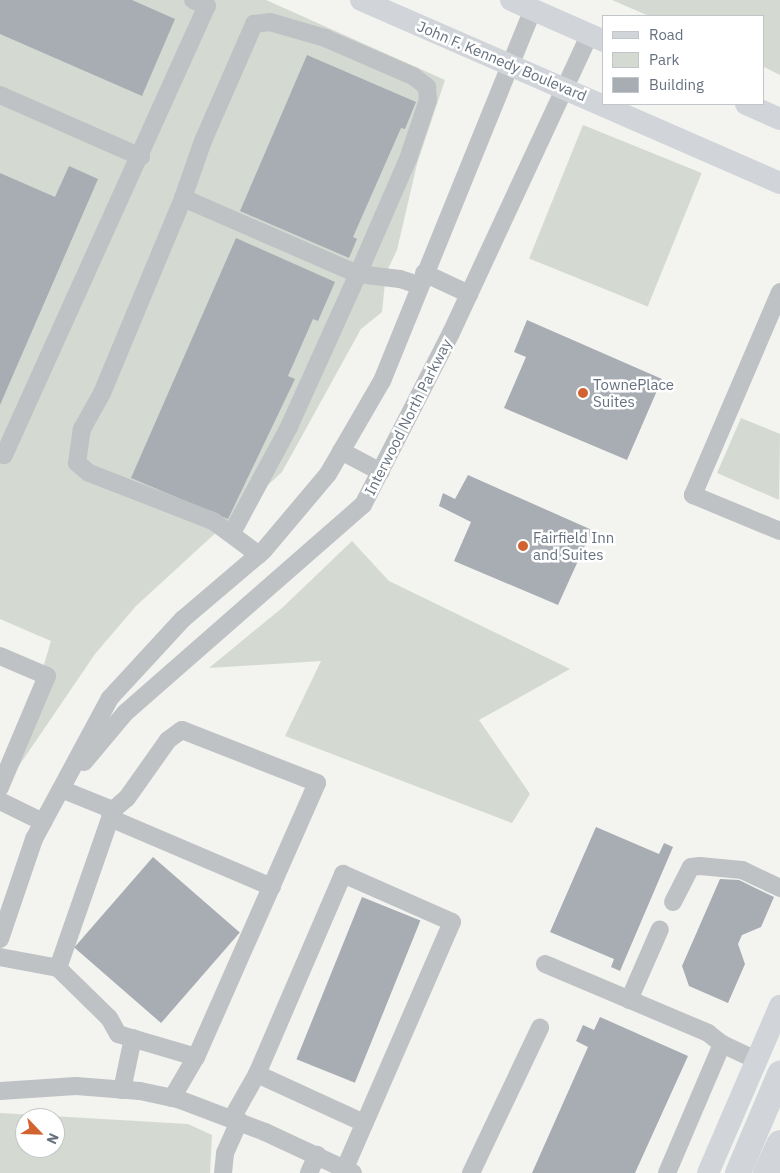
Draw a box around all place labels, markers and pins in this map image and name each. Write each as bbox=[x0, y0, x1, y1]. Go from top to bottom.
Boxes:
place label: TownePlace Suites bbox=[593, 375, 674, 410]
marker: TownePlace Suites bbox=[577, 387, 589, 399]
place label: Fairfield Inn and Suites bbox=[533, 528, 614, 563]
marker: Fairfield Inn and Suites bbox=[517, 540, 529, 552]

